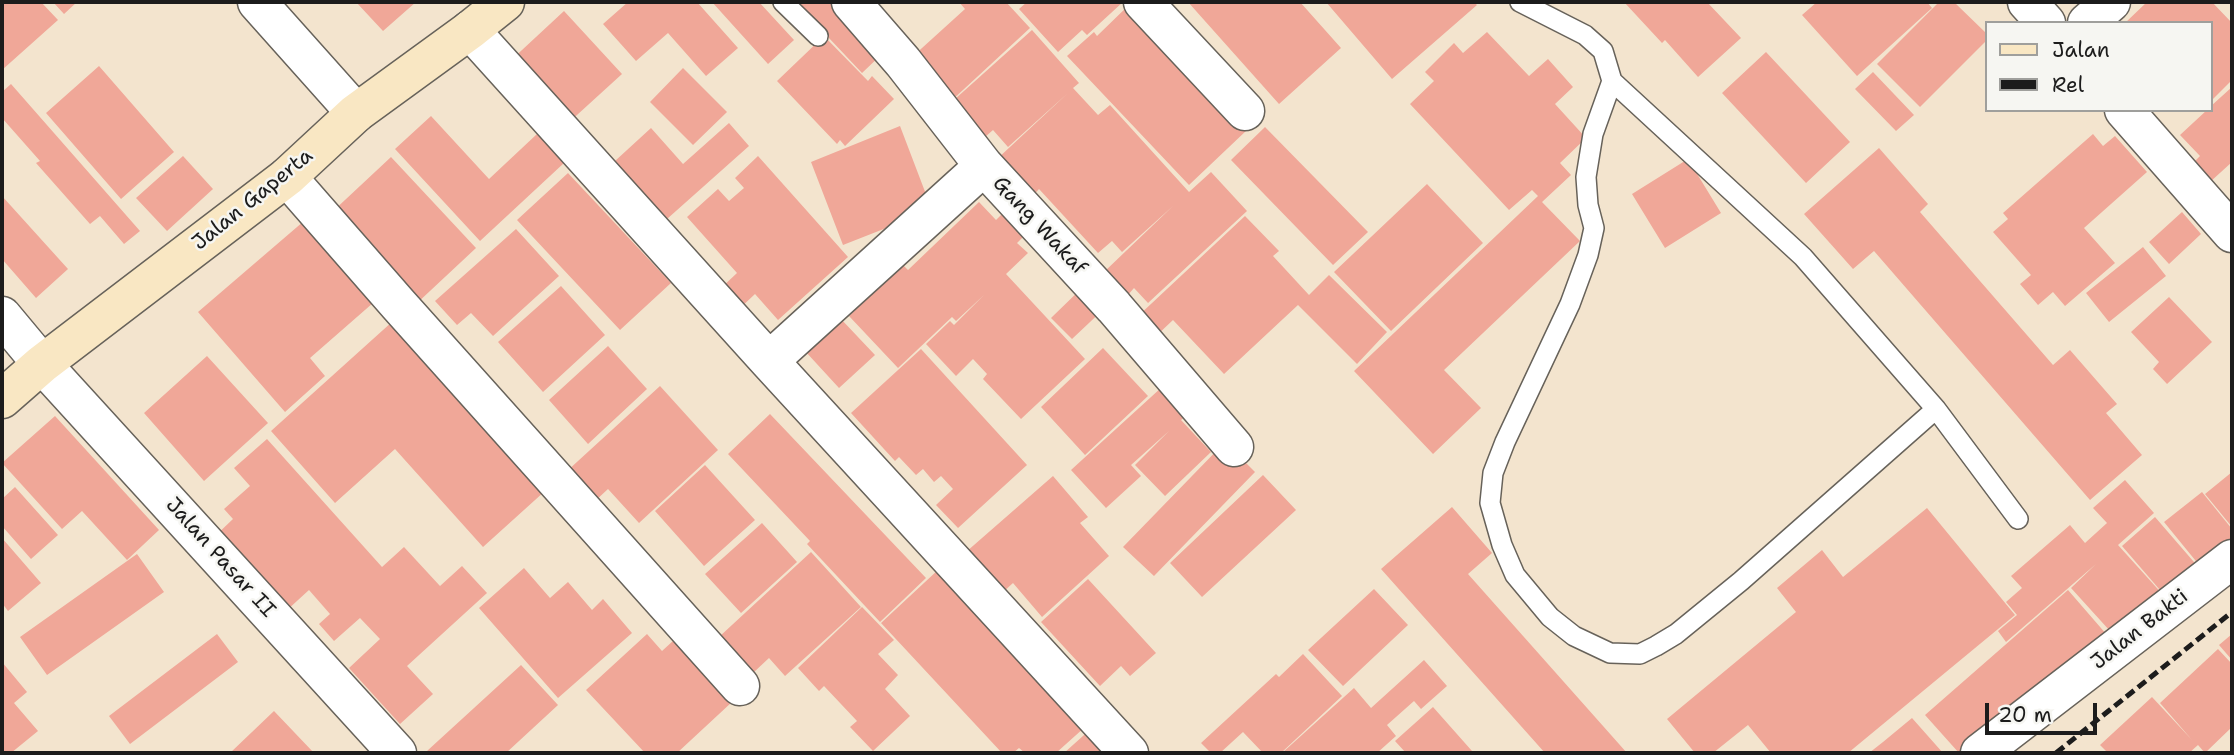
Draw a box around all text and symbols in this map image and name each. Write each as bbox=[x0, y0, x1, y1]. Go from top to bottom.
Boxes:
legend bbox=[1986, 21, 2213, 112]
text: Jalan bbox=[2052, 36, 2110, 64]
text: Rel bbox=[2052, 71, 2084, 99]
street label: Jalan Gaperta bbox=[188, 144, 318, 256]
street label: Gang Wakaf bbox=[987, 171, 1091, 281]
street label: Jalan Pasar II bbox=[160, 493, 280, 623]
street label: Jalan Bakti bbox=[2086, 584, 2194, 676]
scale bar bbox=[1989, 688, 2101, 732]
text: 20 m bbox=[1998, 701, 2052, 729]

